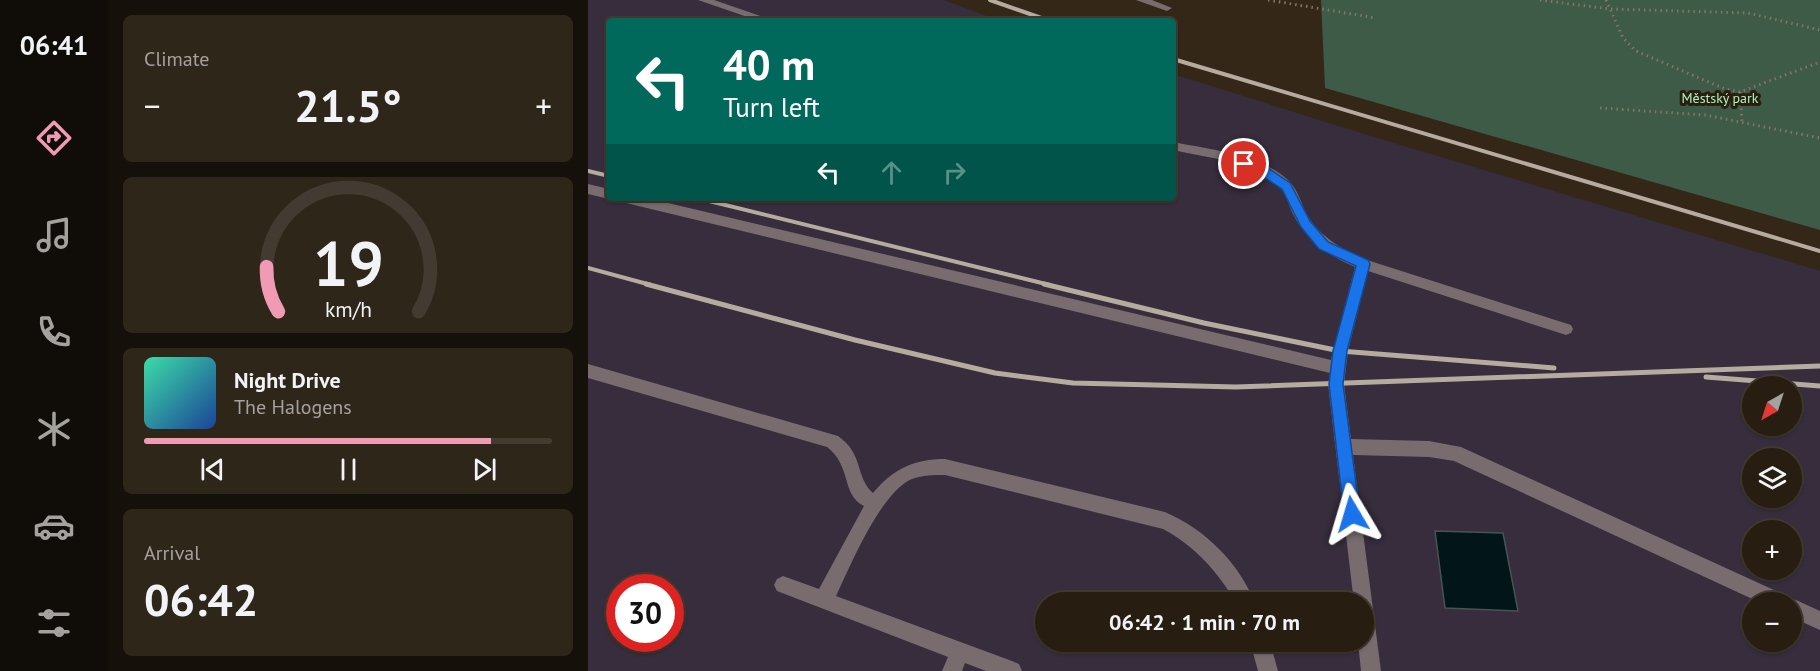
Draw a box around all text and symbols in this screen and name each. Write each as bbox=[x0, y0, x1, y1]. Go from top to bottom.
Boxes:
text: 06:41 bbox=[20, 28, 88, 62]
text: 40 m bbox=[723, 37, 815, 92]
icon: left bbox=[624, 42, 702, 120]
text: Climate bbox=[144, 46, 210, 72]
text: 21.5° bbox=[294, 76, 402, 134]
text: − bbox=[144, 84, 161, 127]
text: + bbox=[535, 84, 552, 127]
park label: Městský park bbox=[1681, 89, 1759, 107]
text: Turn left bbox=[723, 90, 820, 124]
icon: directions bbox=[33, 117, 75, 159]
pin bbox=[1218, 138, 1269, 189]
icon: arrive bbox=[1227, 147, 1260, 180]
icon: left bbox=[812, 156, 845, 189]
icon: ahead bbox=[875, 156, 908, 189]
icon: right bbox=[938, 156, 971, 189]
icon: music bbox=[33, 214, 75, 256]
text: 19 bbox=[313, 222, 383, 303]
text: km/h bbox=[324, 295, 371, 323]
icon: phone bbox=[33, 311, 75, 353]
text: Night Drive bbox=[234, 366, 341, 394]
north arrow bbox=[1742, 376, 1802, 436]
map controls bbox=[1742, 376, 1802, 652]
text: The Halogens bbox=[234, 394, 352, 420]
icon: climate bbox=[33, 408, 75, 450]
button: layers bbox=[1742, 448, 1802, 508]
icon: previous bbox=[196, 453, 229, 486]
icon: pause bbox=[332, 453, 365, 486]
icon: next bbox=[468, 453, 501, 486]
position arrow bbox=[1320, 482, 1384, 546]
icon: car bbox=[33, 505, 75, 547]
button: + bbox=[1742, 520, 1802, 580]
text: Arrival bbox=[144, 540, 200, 566]
text: 06:42 bbox=[144, 570, 258, 628]
speed limit sign: 30 bbox=[606, 574, 684, 652]
button: − bbox=[1742, 592, 1802, 652]
icon: filters bbox=[33, 602, 75, 644]
text: 06:42 · 1 min · 70 m bbox=[1109, 608, 1300, 636]

